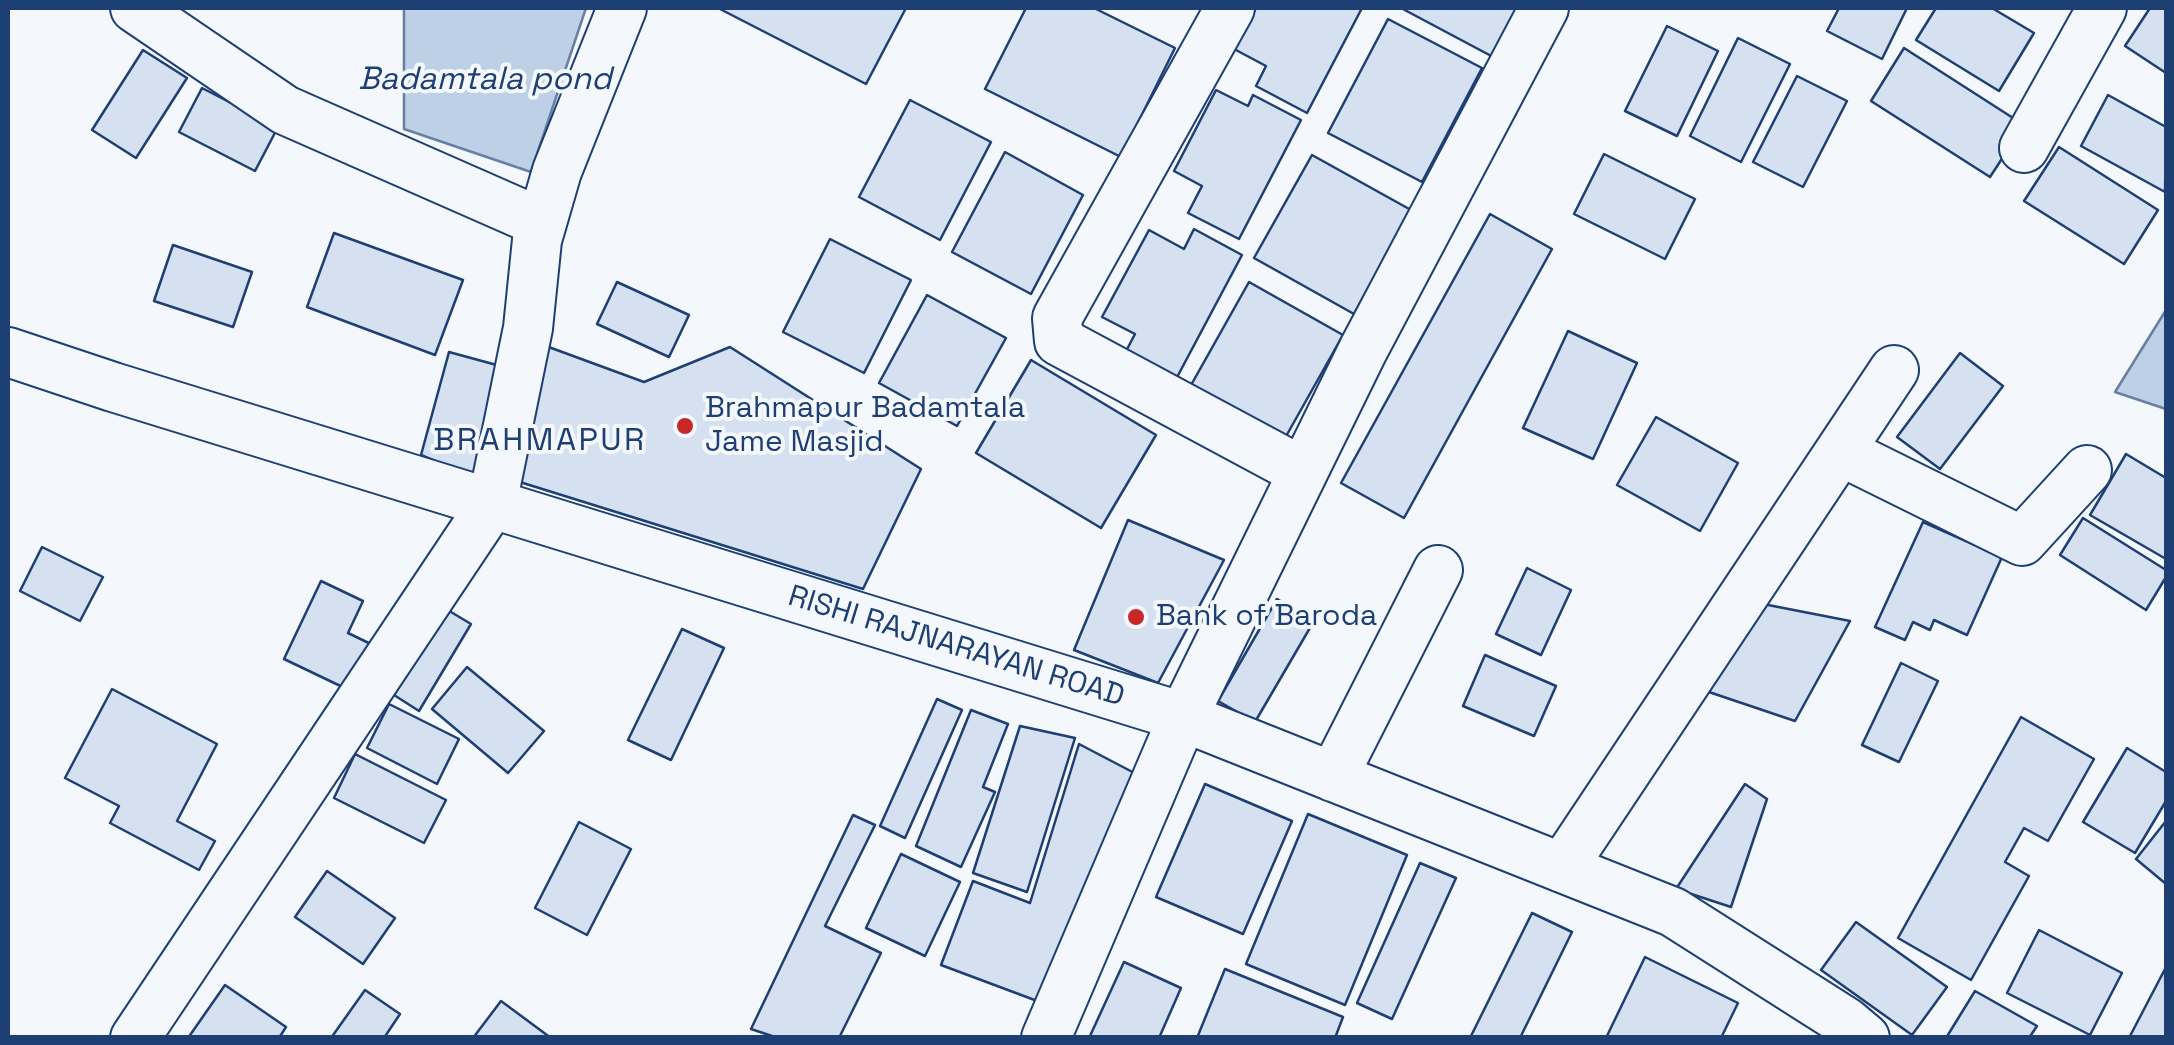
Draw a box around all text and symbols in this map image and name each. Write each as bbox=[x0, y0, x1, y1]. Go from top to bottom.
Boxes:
water label: Badamtala pond bbox=[358, 61, 612, 99]
place label: Brahmapur Badamtala Jame Masjid bbox=[705, 391, 1025, 462]
marker: Brahmapur Badamtala Jame Masjid bbox=[674, 415, 696, 437]
district label: BRAHMAPUR bbox=[433, 422, 647, 460]
street label: RISHI RAJNARAYAN ROAD bbox=[784, 579, 1128, 715]
place label: Bank of Baroda bbox=[1156, 599, 1377, 635]
marker: Bank of Baroda bbox=[1125, 606, 1147, 628]

